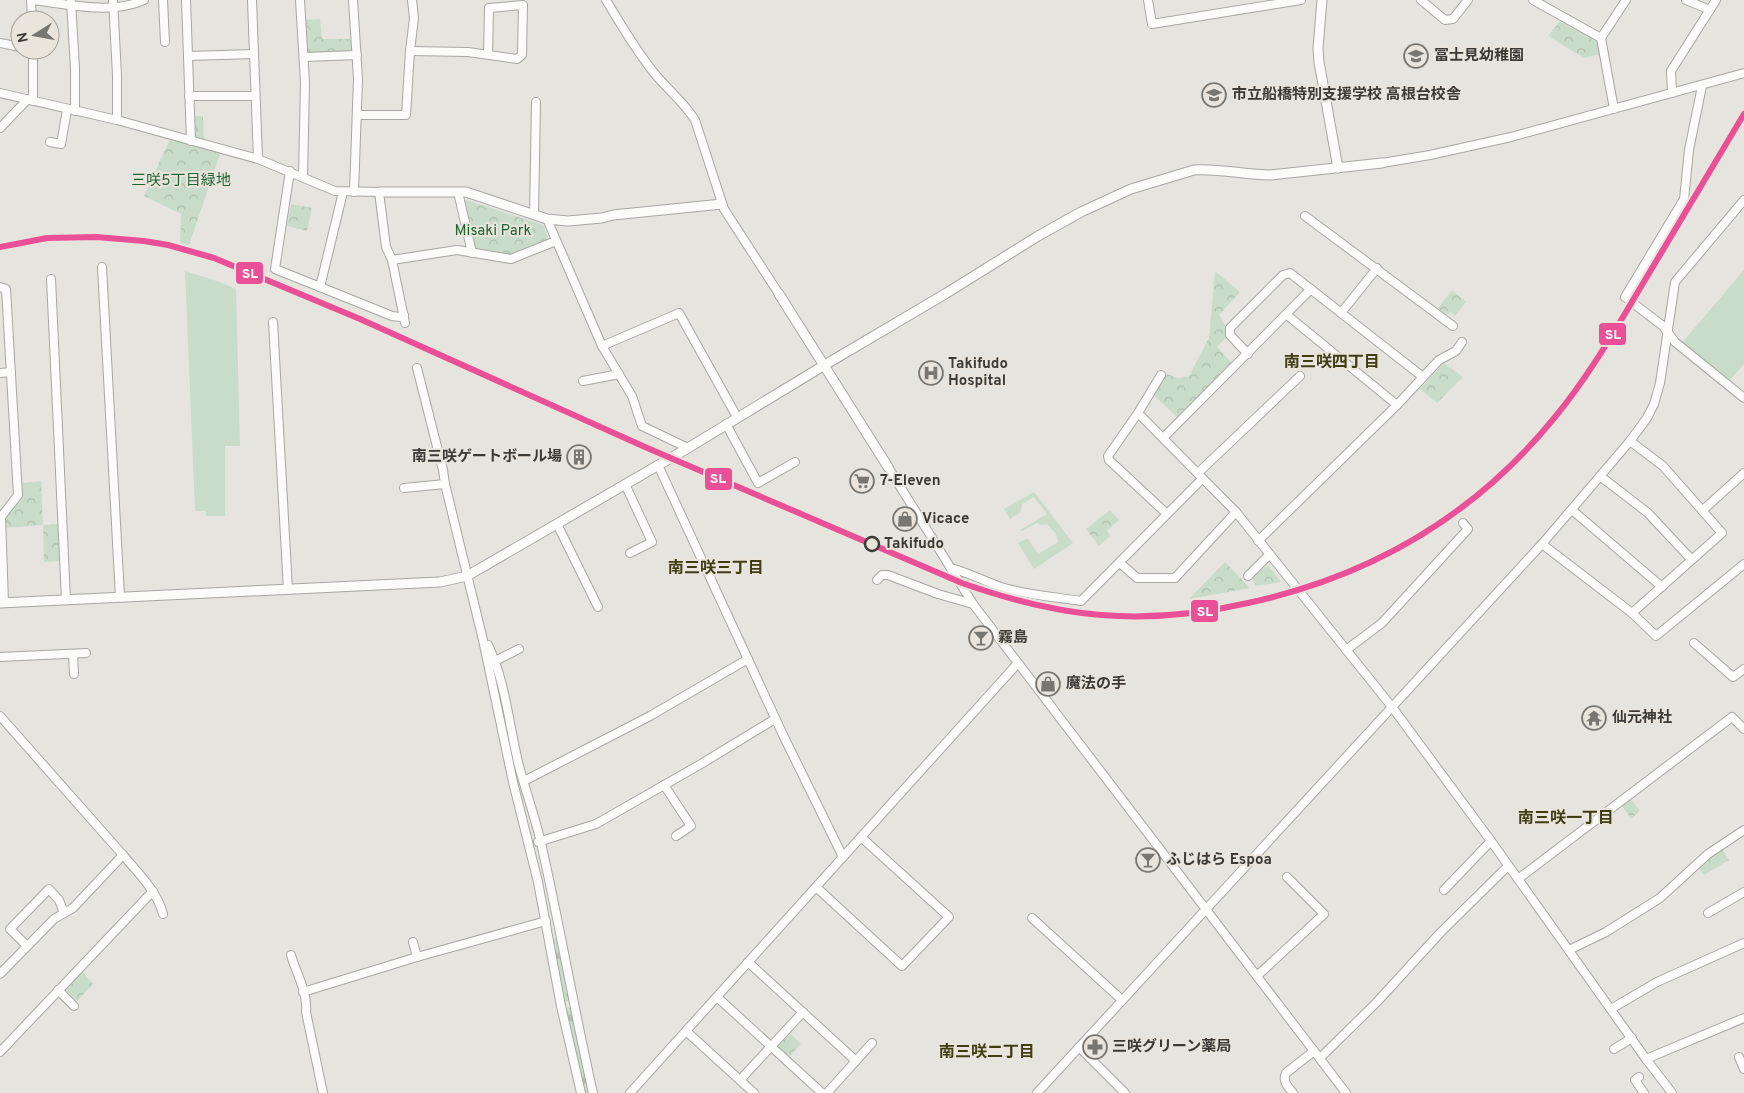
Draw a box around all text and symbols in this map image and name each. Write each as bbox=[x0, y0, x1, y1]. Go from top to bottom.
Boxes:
north arrow bbox=[10, 10, 60, 60]
text: N bbox=[14, 31, 33, 44]
school or university icon: 冨士見幼稚園 bbox=[1403, 43, 1429, 69]
place label: 冨士見幼稚園 bbox=[1434, 47, 1524, 66]
school or university icon: 市立船橋特別支援学校 高根台校舎 bbox=[1201, 82, 1227, 108]
place label: 市立船橋特別支援学校 高根台校舎 bbox=[1232, 86, 1462, 105]
park label: 三咲5丁目緑地 bbox=[131, 172, 231, 191]
park label: Misaki Park bbox=[455, 222, 531, 241]
line badge: SL bbox=[235, 261, 264, 285]
text: SL bbox=[242, 266, 258, 283]
line badge: SL bbox=[1598, 322, 1627, 346]
text: SL bbox=[1605, 327, 1621, 344]
district label: 南三咲四丁目 bbox=[1284, 353, 1380, 373]
place label: Takifudo Hospital bbox=[948, 355, 1008, 391]
hospital icon: Takifudo Hospital bbox=[918, 360, 944, 386]
building icon: 南三咲ゲートボール場 bbox=[566, 444, 592, 470]
place label: 南三咲ゲートボール場 bbox=[412, 448, 562, 467]
line badge: SL bbox=[704, 467, 733, 491]
supermarket icon: 7-Eleven bbox=[849, 468, 875, 494]
text: SL bbox=[710, 471, 726, 488]
place label: 7-Eleven bbox=[880, 472, 941, 491]
shop icon: Vicace bbox=[892, 506, 918, 532]
place label: Vicace bbox=[922, 510, 969, 529]
place label: Takifudo bbox=[884, 535, 944, 554]
marker: Takifudo bbox=[864, 536, 880, 552]
district label: 南三咲三丁目 bbox=[668, 559, 764, 579]
line badge: SL bbox=[1190, 599, 1219, 623]
text: SL bbox=[1197, 604, 1213, 621]
bar icon: 霧島 bbox=[968, 625, 994, 651]
place label: 霧島 bbox=[998, 628, 1028, 648]
shop icon: 魔法の手 bbox=[1035, 671, 1061, 697]
place label: 魔法の手 bbox=[1066, 675, 1126, 694]
temple icon: 仙元神社 bbox=[1581, 705, 1607, 731]
place label: 仙元神社 bbox=[1612, 708, 1672, 728]
district label: 南三咲一丁目 bbox=[1518, 809, 1614, 829]
bar icon: ふじはら Espoa bbox=[1135, 847, 1161, 873]
place label: ふじはら Espoa bbox=[1166, 851, 1272, 870]
pharmacy icon: 三咲グリーン薬局 bbox=[1082, 1034, 1108, 1060]
place label: 三咲グリーン薬局 bbox=[1112, 1038, 1231, 1057]
district label: 南三咲二丁目 bbox=[939, 1043, 1035, 1063]

